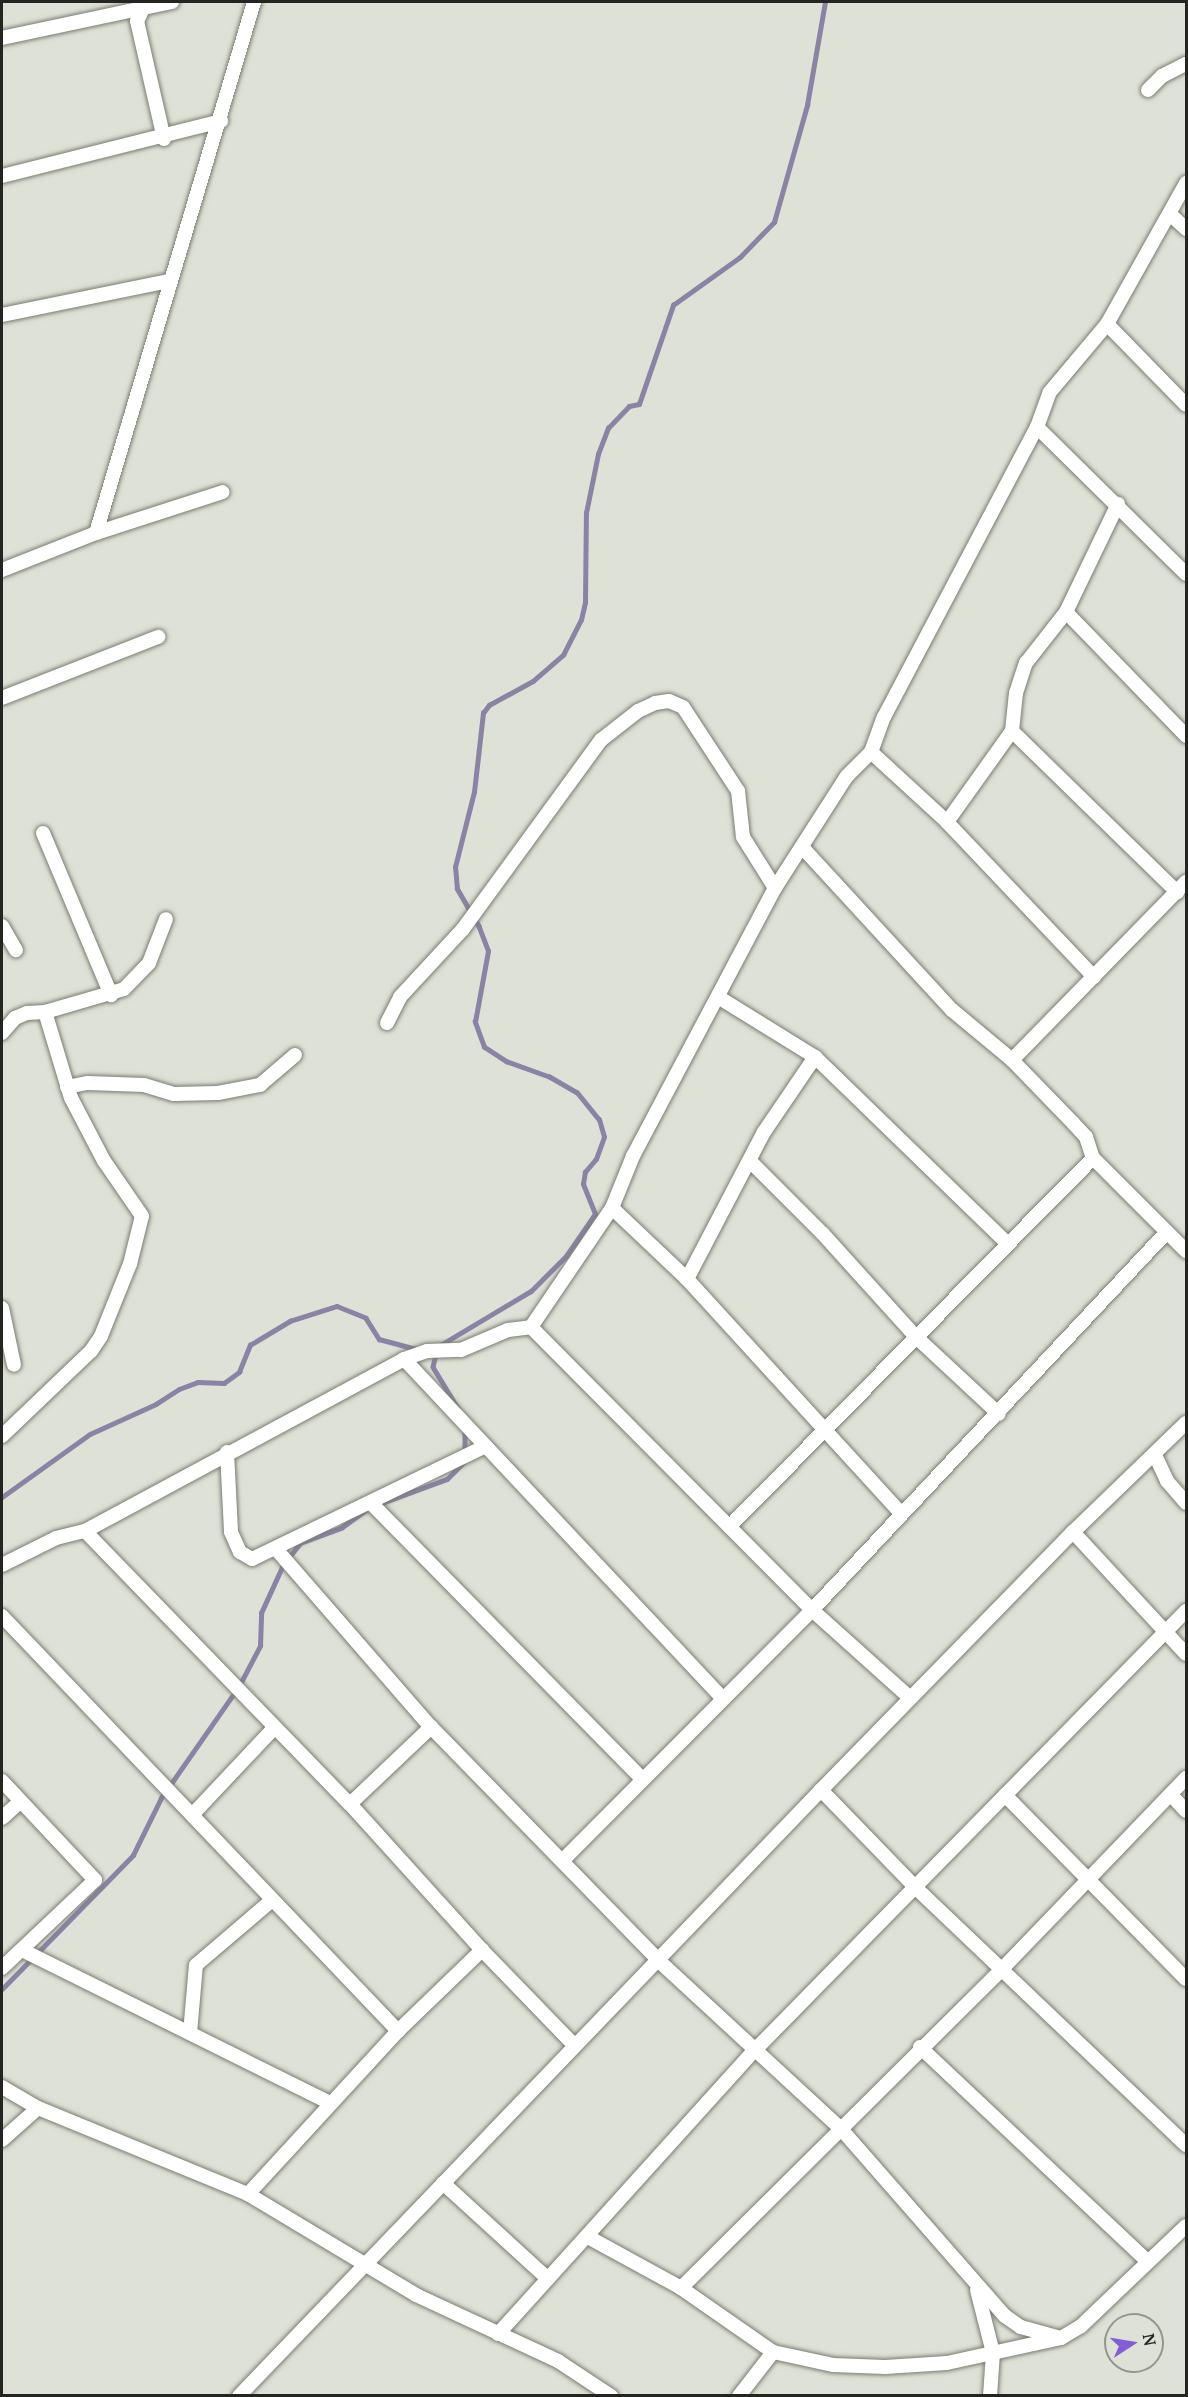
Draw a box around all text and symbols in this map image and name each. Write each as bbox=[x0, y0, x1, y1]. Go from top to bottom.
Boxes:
north arrow bbox=[1104, 2313, 1164, 2373]
text: N bbox=[1138, 2331, 1162, 2348]

